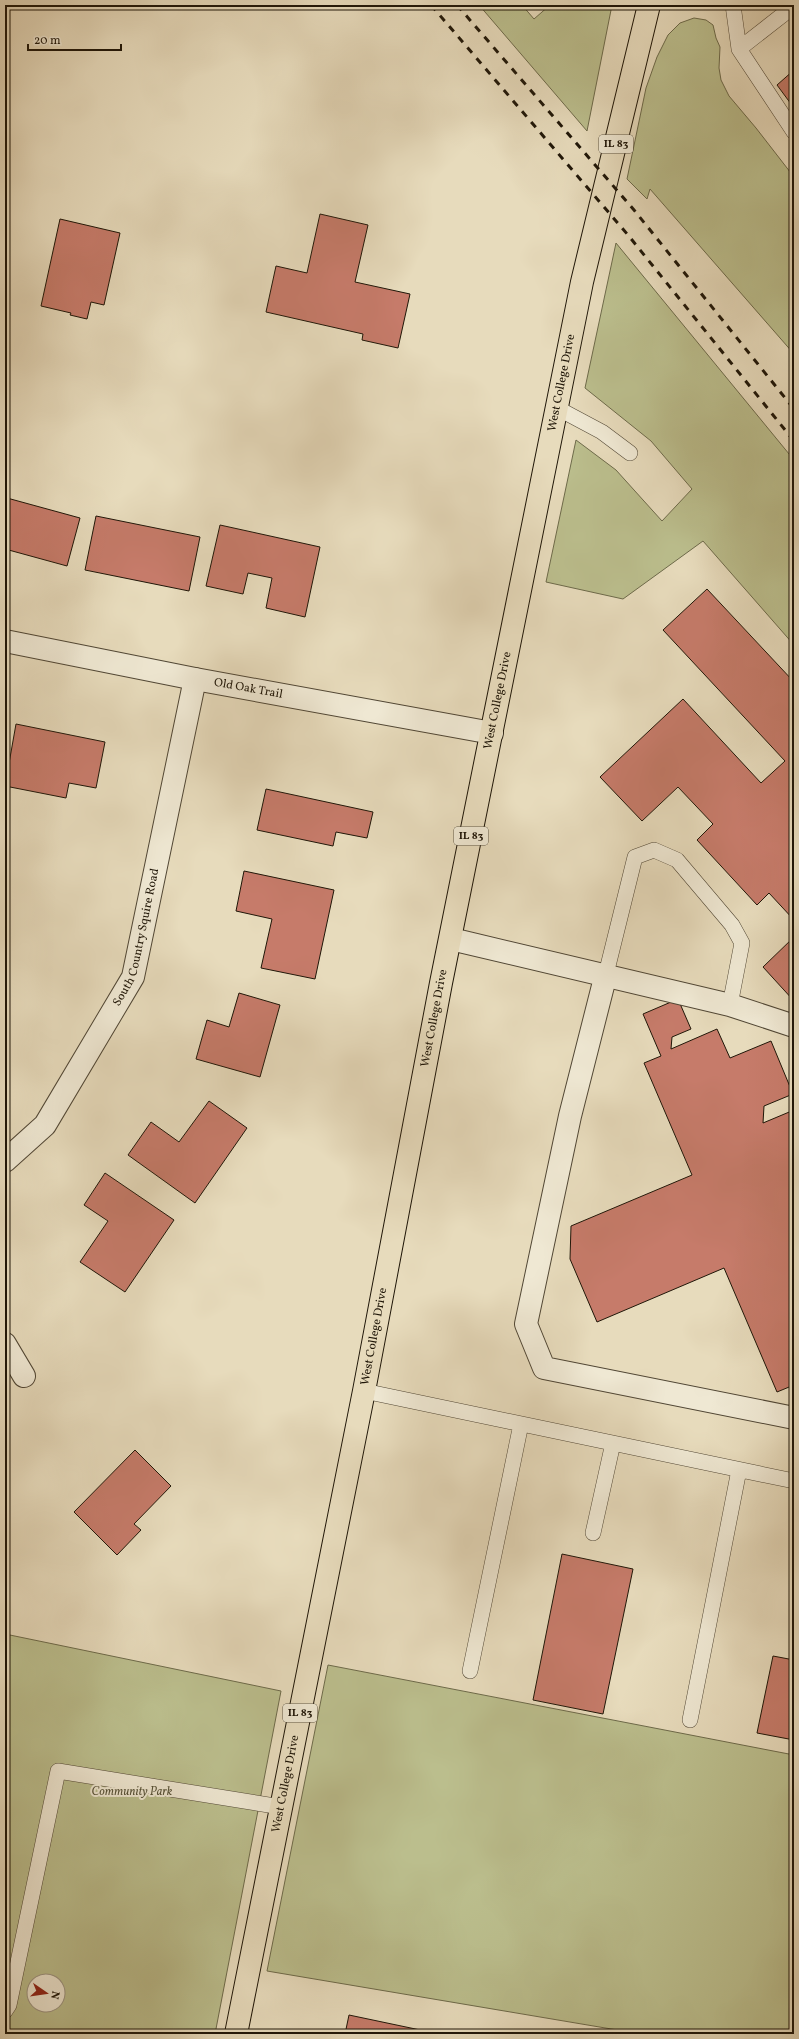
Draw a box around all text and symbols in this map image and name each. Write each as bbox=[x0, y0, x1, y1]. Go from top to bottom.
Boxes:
scale bar bbox=[28, 26, 121, 52]
text: 20 m bbox=[34, 33, 61, 49]
road number: IL 83 bbox=[599, 135, 633, 153]
street label: West College Drive bbox=[544, 332, 579, 433]
street label: West College Drive bbox=[480, 650, 516, 751]
street label: Old Oak Trail bbox=[213, 675, 284, 703]
road number: IL 83 bbox=[454, 827, 488, 845]
street label: South Country Squire Road bbox=[109, 867, 163, 1009]
street label: West College Drive bbox=[417, 968, 452, 1068]
street label: West College Drive bbox=[357, 1286, 391, 1387]
road number: IL 83 bbox=[283, 1704, 317, 1722]
street label: West College Drive bbox=[268, 1733, 303, 1834]
park label: Community Park bbox=[92, 1784, 173, 1800]
north arrow bbox=[26, 1973, 66, 2013]
text: N bbox=[46, 1989, 62, 2000]

